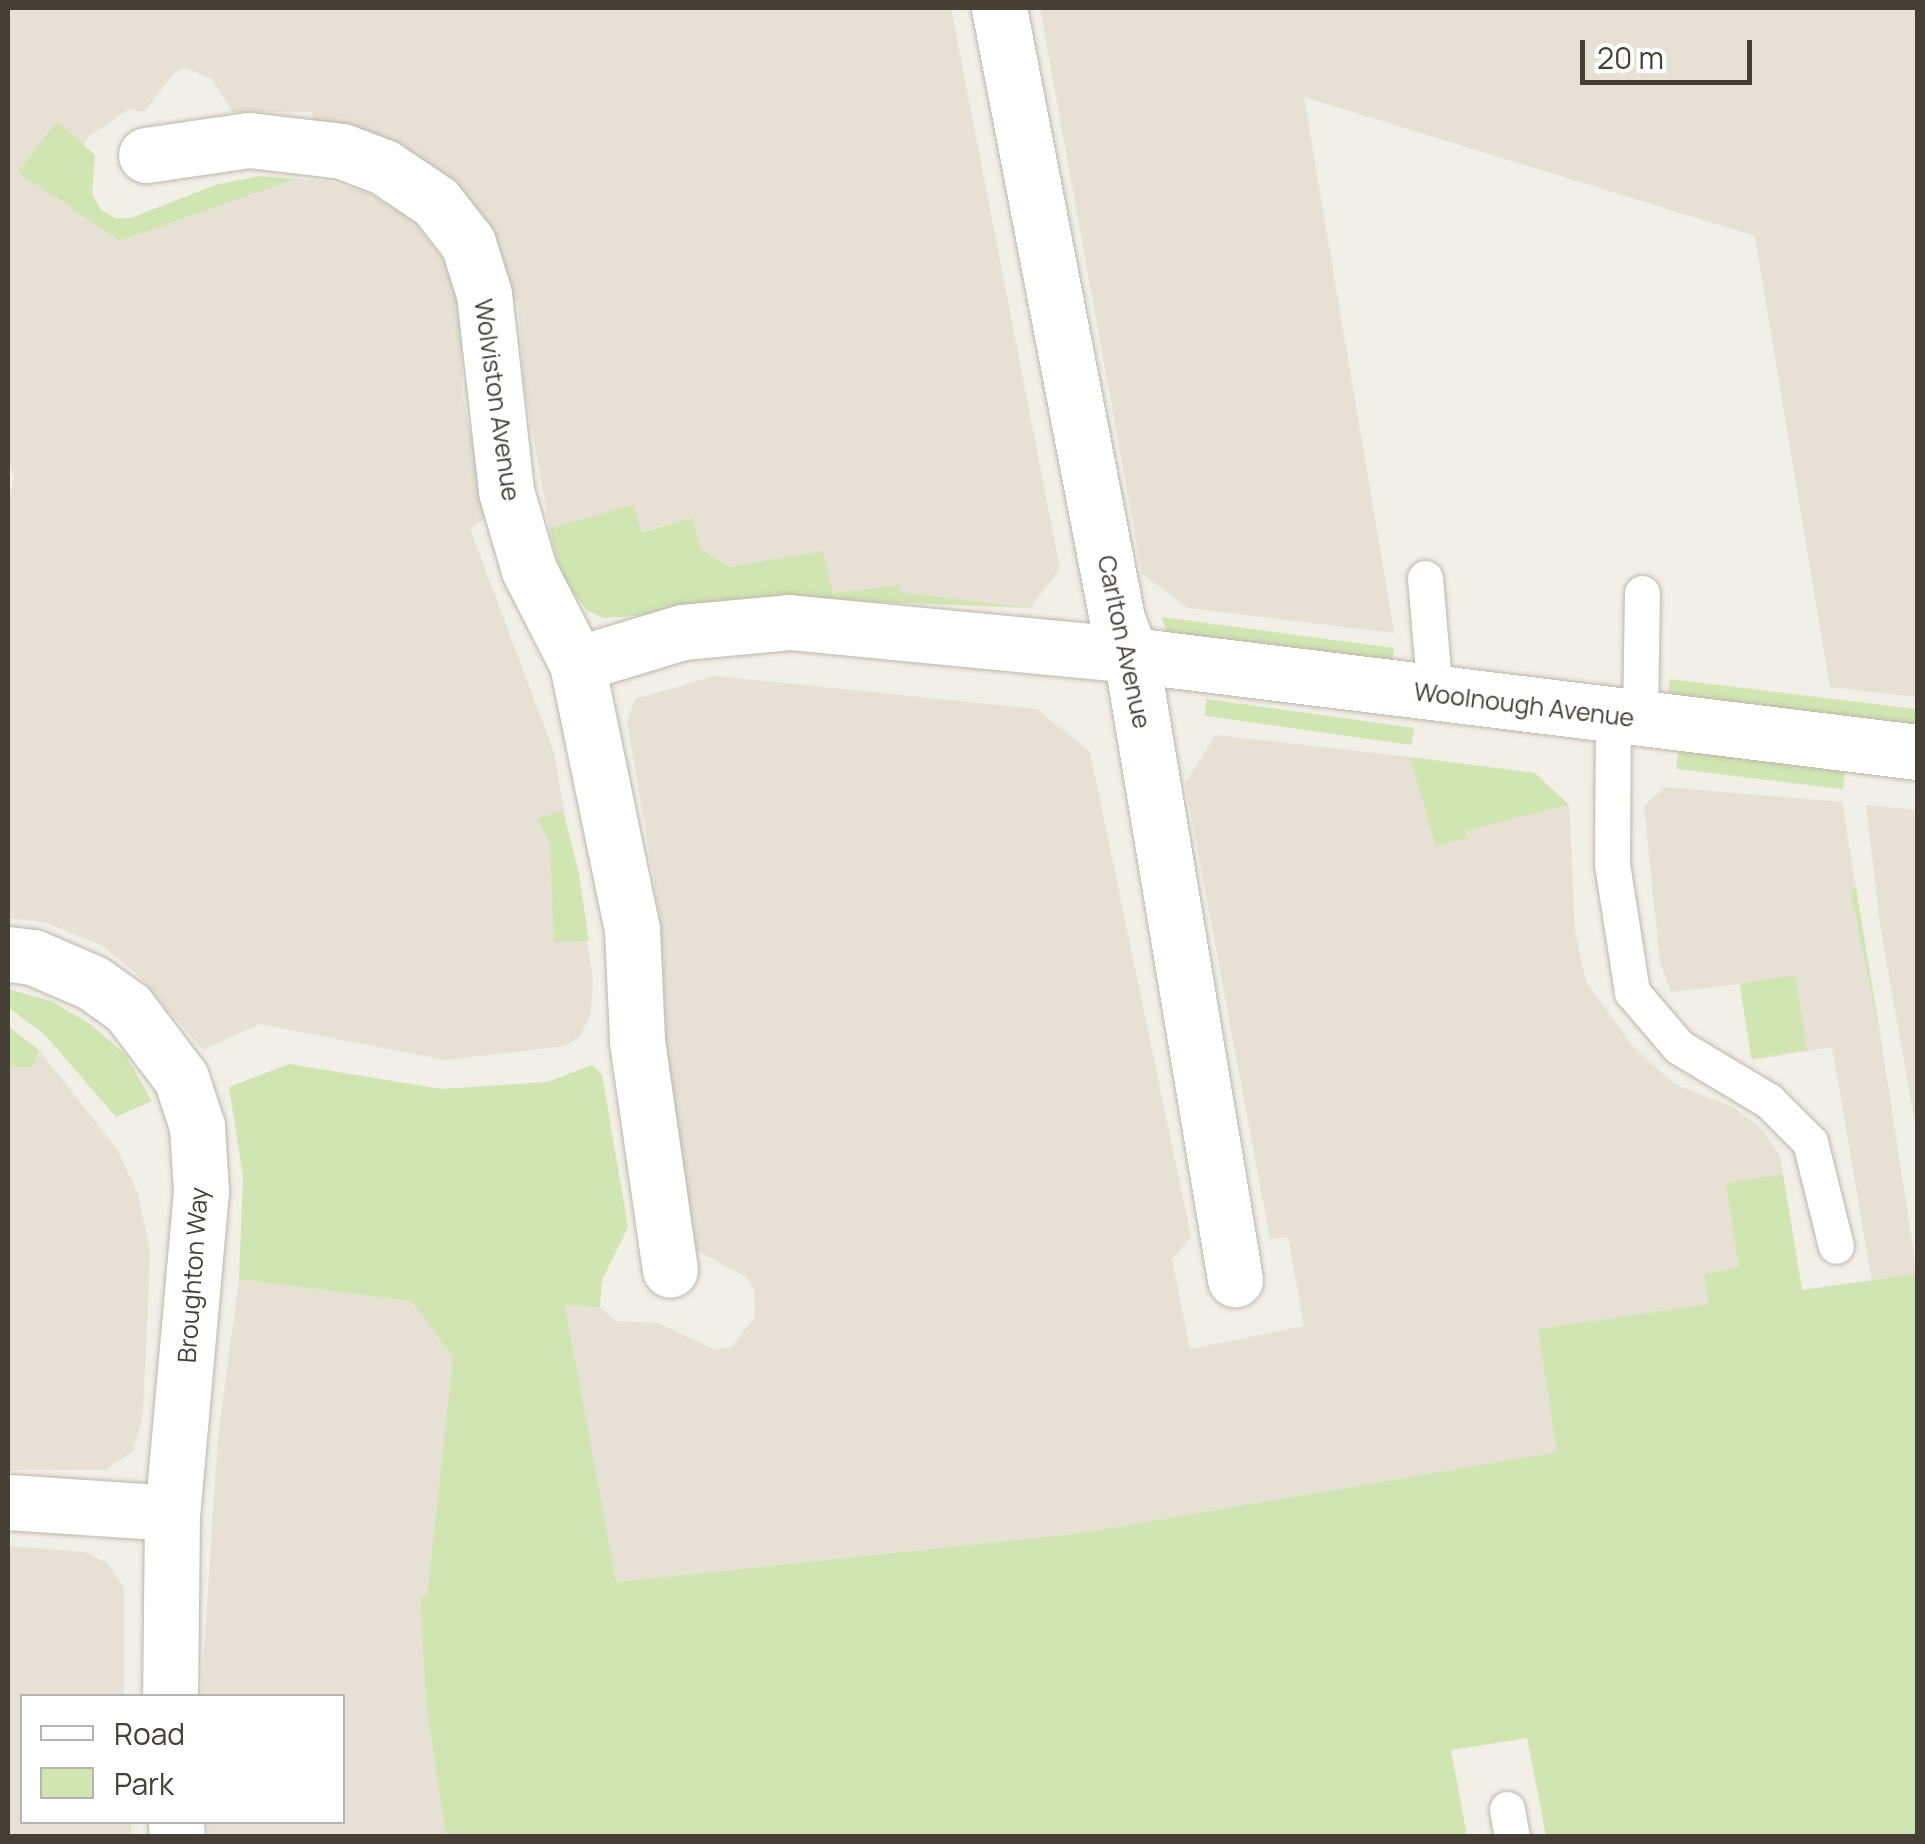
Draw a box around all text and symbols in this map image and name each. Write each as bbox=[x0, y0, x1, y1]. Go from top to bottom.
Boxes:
scale bar bbox=[1585, 20, 1758, 82]
text: 20 m bbox=[1597, 37, 1664, 78]
street label: Wolviston Avenue bbox=[468, 297, 526, 503]
street label: Carlton Avenue bbox=[1091, 553, 1157, 731]
street label: Woolnough Avenue bbox=[1412, 677, 1636, 733]
street label: Broughton Way bbox=[172, 1186, 214, 1364]
legend bbox=[20, 1694, 345, 1824]
text: Road bbox=[114, 1713, 185, 1754]
text: Park bbox=[114, 1763, 174, 1804]

